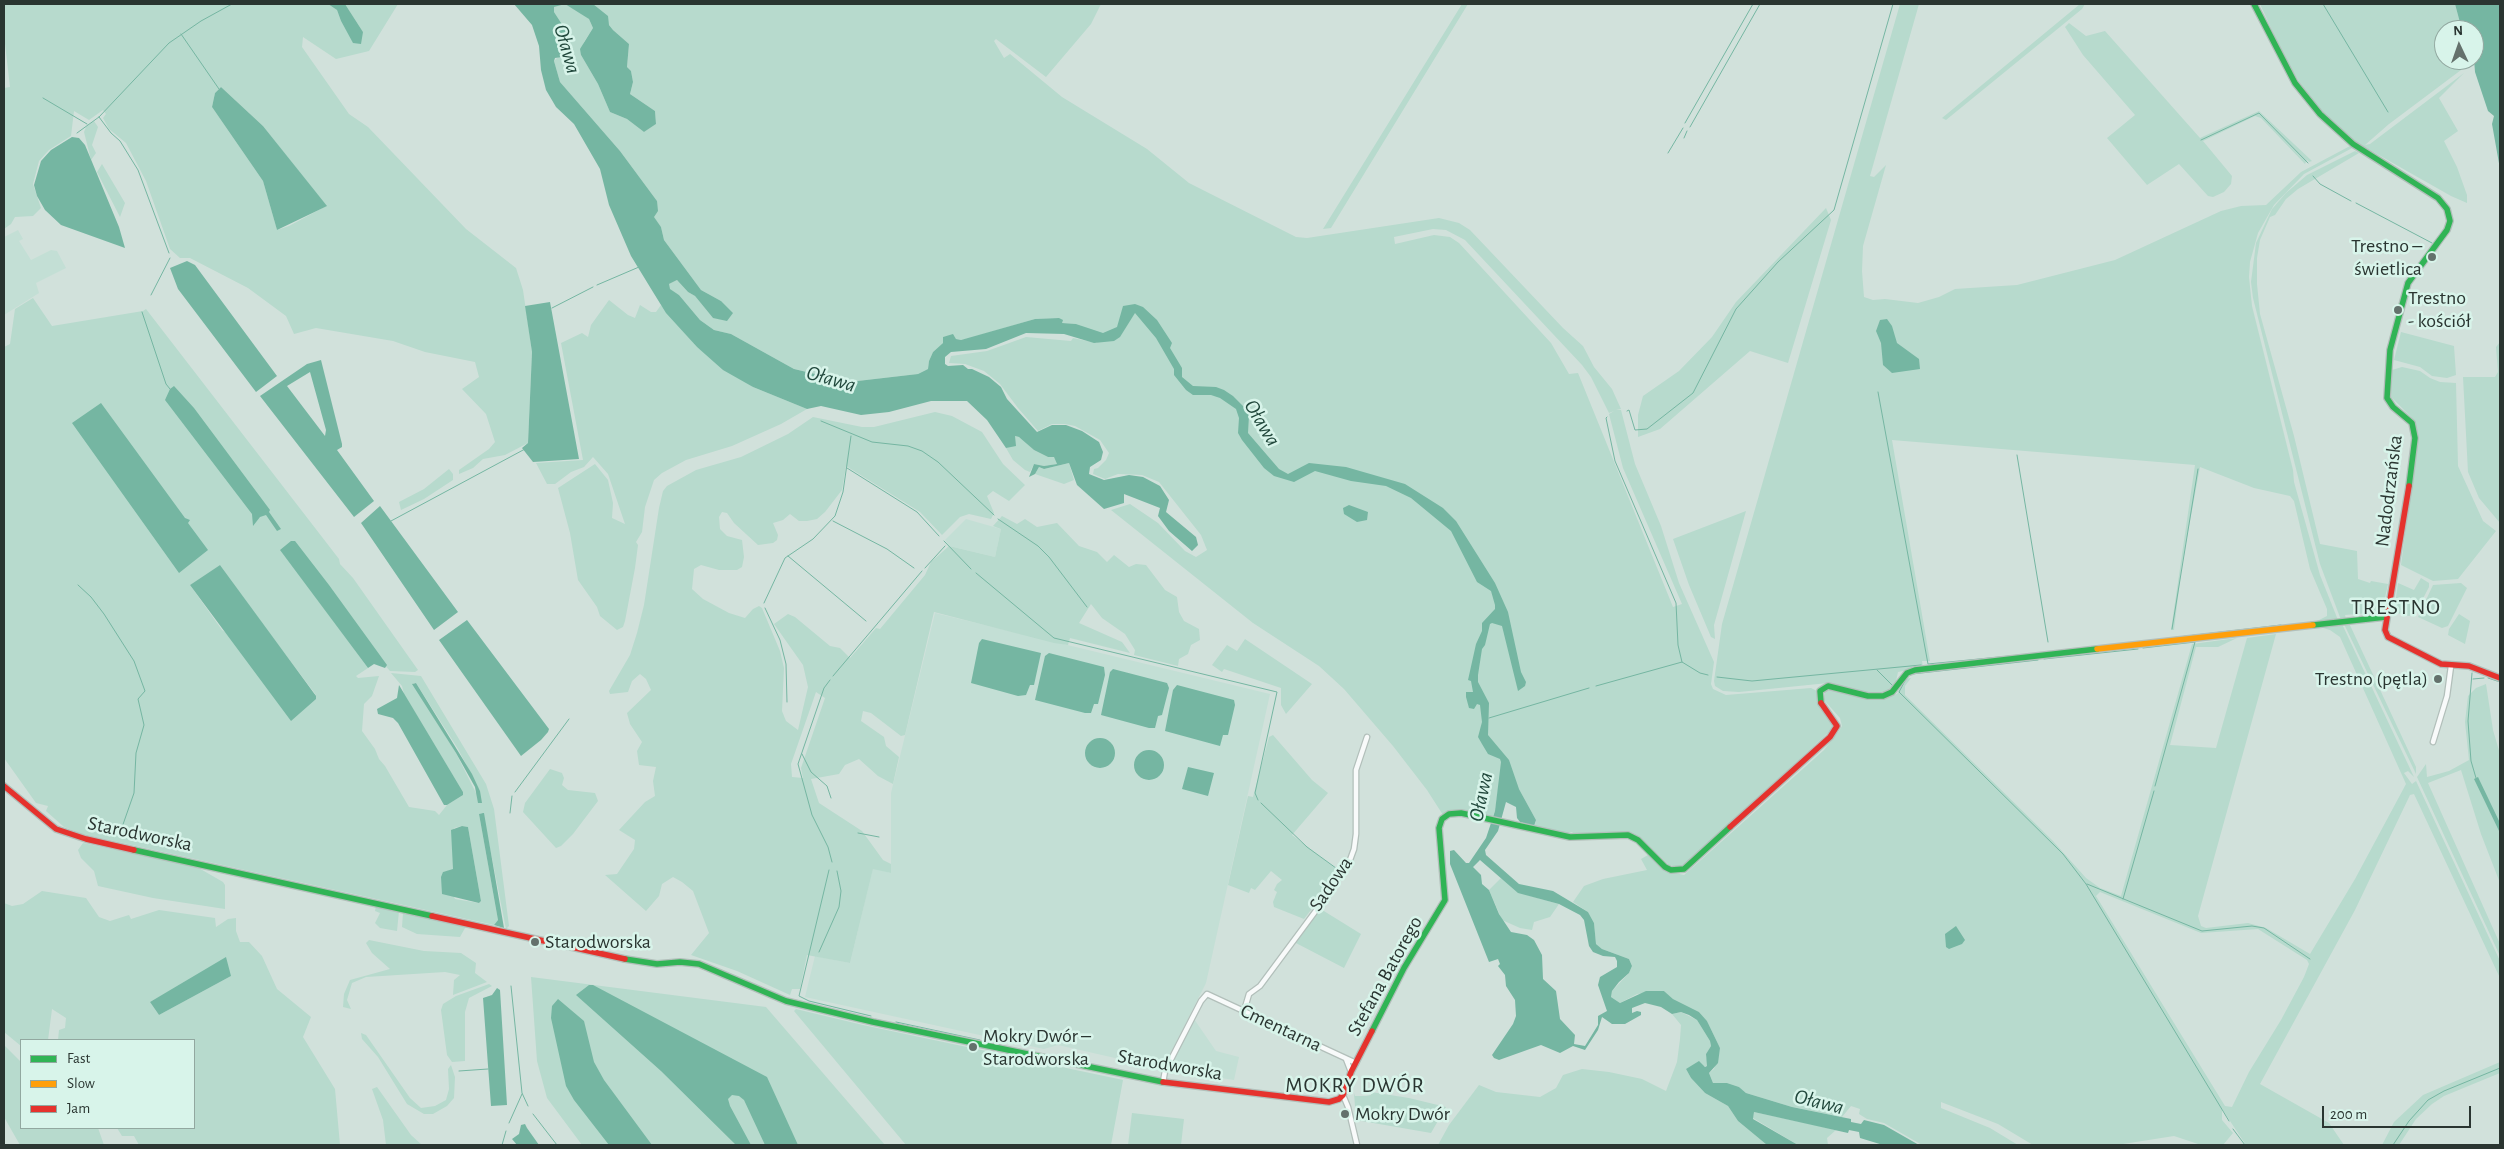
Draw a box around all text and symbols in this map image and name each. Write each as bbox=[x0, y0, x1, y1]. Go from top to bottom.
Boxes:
north arrow bbox=[2434, 20, 2484, 70]
water label: Oława bbox=[548, 21, 586, 77]
text: N bbox=[2453, 24, 2463, 38]
place label: Trestno – świetlica bbox=[2351, 234, 2422, 281]
marker: Trestno – świetlica bbox=[2426, 251, 2438, 263]
place label: Trestno - kościół bbox=[2408, 286, 2471, 333]
marker: Trestno - kościół bbox=[2392, 304, 2404, 316]
water label: Oława bbox=[803, 360, 859, 398]
water label: Oława bbox=[1238, 395, 1286, 451]
street label: Nadodrzańska bbox=[2370, 434, 2408, 548]
district label: TRESTNO bbox=[2350, 594, 2442, 620]
place label: Trestno (pętla) bbox=[2315, 667, 2428, 691]
marker: Trestno (pętla) bbox=[2432, 673, 2444, 685]
water label: Oława bbox=[1463, 770, 1499, 824]
street label: Starodworska bbox=[86, 811, 194, 857]
street label: Sadowa bbox=[1304, 852, 1358, 916]
street label: Stefana Batorego bbox=[1342, 912, 1428, 1040]
place label: Starodworska bbox=[545, 930, 651, 954]
marker: Starodworska bbox=[529, 936, 541, 948]
street label: Cmentarna bbox=[1237, 999, 1325, 1057]
place label: Mokry Dwór – Starodworska bbox=[983, 1024, 1091, 1071]
legend bbox=[20, 1039, 195, 1129]
marker: Mokry Dwór – Starodworska bbox=[967, 1041, 979, 1053]
street label: Starodworska bbox=[1116, 1044, 1224, 1086]
text: Fast bbox=[67, 1051, 90, 1066]
district label: MOKRY DWÓR bbox=[1284, 1072, 1426, 1098]
text: Slow bbox=[67, 1076, 95, 1091]
water label: Oława bbox=[1792, 1084, 1846, 1120]
scale bar bbox=[2324, 1096, 2473, 1128]
text: Jam bbox=[67, 1101, 90, 1116]
place label: Mokry Dwór bbox=[1355, 1102, 1450, 1126]
text: 200 m bbox=[2330, 1107, 2367, 1122]
marker: Mokry Dwór bbox=[1339, 1108, 1351, 1120]

